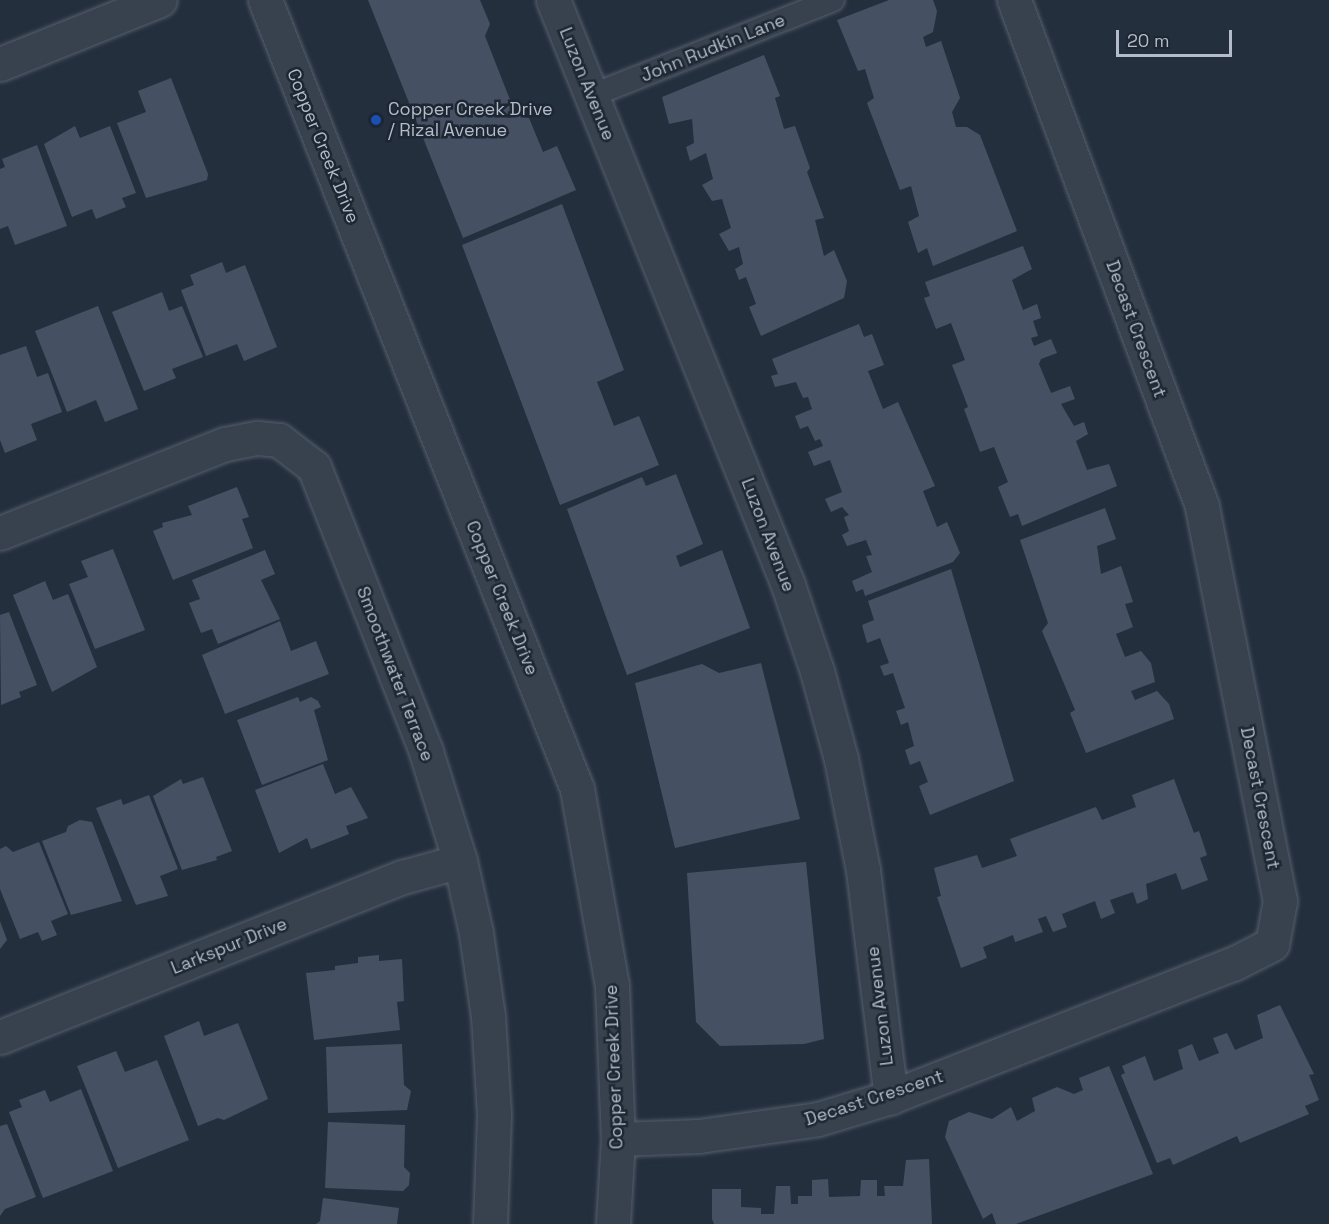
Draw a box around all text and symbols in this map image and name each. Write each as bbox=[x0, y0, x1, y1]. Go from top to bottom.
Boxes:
street label: John Rudkin Lane bbox=[638, 9, 788, 87]
scale bar bbox=[1119, 18, 1234, 56]
street label: Luzon Avenue bbox=[554, 24, 620, 144]
text: 20 m bbox=[1127, 29, 1170, 52]
street label: Copper Creek Drive bbox=[282, 66, 364, 226]
place label: Copper Creek Drive / Rizal Avenue bbox=[388, 99, 553, 142]
marker: Copper Creek Drive / Rizal Avenue bbox=[369, 113, 383, 127]
street label: Decast Crescent bbox=[1101, 257, 1171, 401]
street label: Luzon Avenue bbox=[736, 475, 800, 595]
street label: Copper Creek Drive bbox=[461, 518, 543, 678]
street label: Smoothwater Terrace bbox=[352, 583, 438, 765]
street label: Decast Crescent bbox=[1236, 725, 1284, 871]
street label: Larkspur Drive bbox=[168, 913, 290, 979]
street label: Luzon Avenue bbox=[862, 945, 898, 1067]
street label: Copper Creek Drive bbox=[600, 984, 628, 1150]
street label: Decast Crescent bbox=[802, 1065, 946, 1131]

